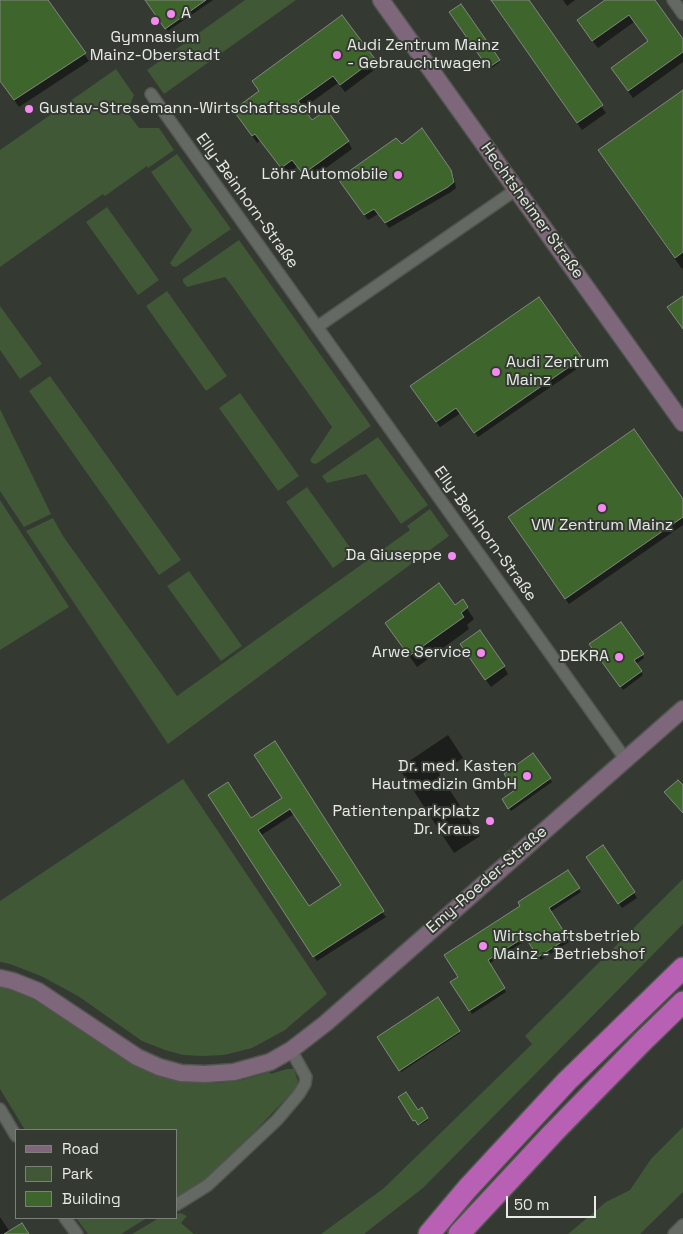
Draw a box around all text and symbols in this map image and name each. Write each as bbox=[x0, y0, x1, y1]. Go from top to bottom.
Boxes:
place label: A bbox=[181, 4, 191, 24]
marker: A bbox=[165, 8, 177, 20]
marker: Gymnasium Mainz-Oberstadt bbox=[149, 15, 161, 27]
place label: Gymnasium Mainz-Oberstadt bbox=[90, 28, 220, 66]
place label: Audi Zentrum Mainz - Gebrauchtwagen bbox=[347, 36, 499, 74]
marker: Audi Zentrum Mainz - Gebrauchtwagen bbox=[331, 49, 343, 61]
place label: Gustav-Stresemann-Wirtschaftsschule bbox=[39, 99, 340, 119]
marker: Gustav-Stresemann-Wirtschaftsschule bbox=[23, 103, 35, 115]
street label: Elly-Beinhorn-Straße bbox=[192, 130, 302, 272]
street label: Hechtsheimer Straße bbox=[476, 139, 588, 283]
place label: Löhr Automobile bbox=[261, 165, 388, 185]
marker: Löhr Automobile bbox=[392, 169, 404, 181]
place label: Audi Zentrum Mainz bbox=[506, 353, 609, 391]
marker: Audi Zentrum Mainz bbox=[490, 366, 502, 378]
street label: Elly-Beinhorn-Straße bbox=[430, 463, 540, 605]
marker: VW Zentrum Mainz bbox=[596, 502, 608, 514]
place label: VW Zentrum Mainz bbox=[531, 516, 673, 536]
place label: Da Giuseppe bbox=[346, 546, 442, 566]
marker: Da Giuseppe bbox=[446, 550, 458, 562]
place label: Arwe Service bbox=[372, 643, 471, 663]
marker: Arwe Service bbox=[475, 647, 487, 659]
place label: DEKRA bbox=[559, 647, 609, 667]
marker: DEKRA bbox=[613, 651, 625, 663]
place label: Dr. med. Kasten Hautmedizin GmbH bbox=[372, 757, 517, 795]
marker: Dr. med. Kasten Hautmedizin GmbH bbox=[521, 770, 533, 782]
place label: Patientenparkplatz Dr. Kraus bbox=[332, 802, 480, 840]
marker: Patientenparkplatz Dr. Kraus bbox=[484, 815, 496, 827]
street label: Emy-Roeder-Straße bbox=[423, 822, 551, 938]
place label: Wirtschaftsbetrieb Mainz - Betriebshof bbox=[493, 927, 645, 965]
marker: Wirtschaftsbetrieb Mainz - Betriebshof bbox=[477, 940, 489, 952]
legend bbox=[15, 1129, 178, 1219]
text: Road bbox=[62, 1139, 99, 1158]
text: Park bbox=[62, 1164, 93, 1183]
scale bar bbox=[508, 1186, 598, 1218]
text: Building bbox=[62, 1189, 121, 1208]
text: 50 m bbox=[514, 1195, 549, 1214]

